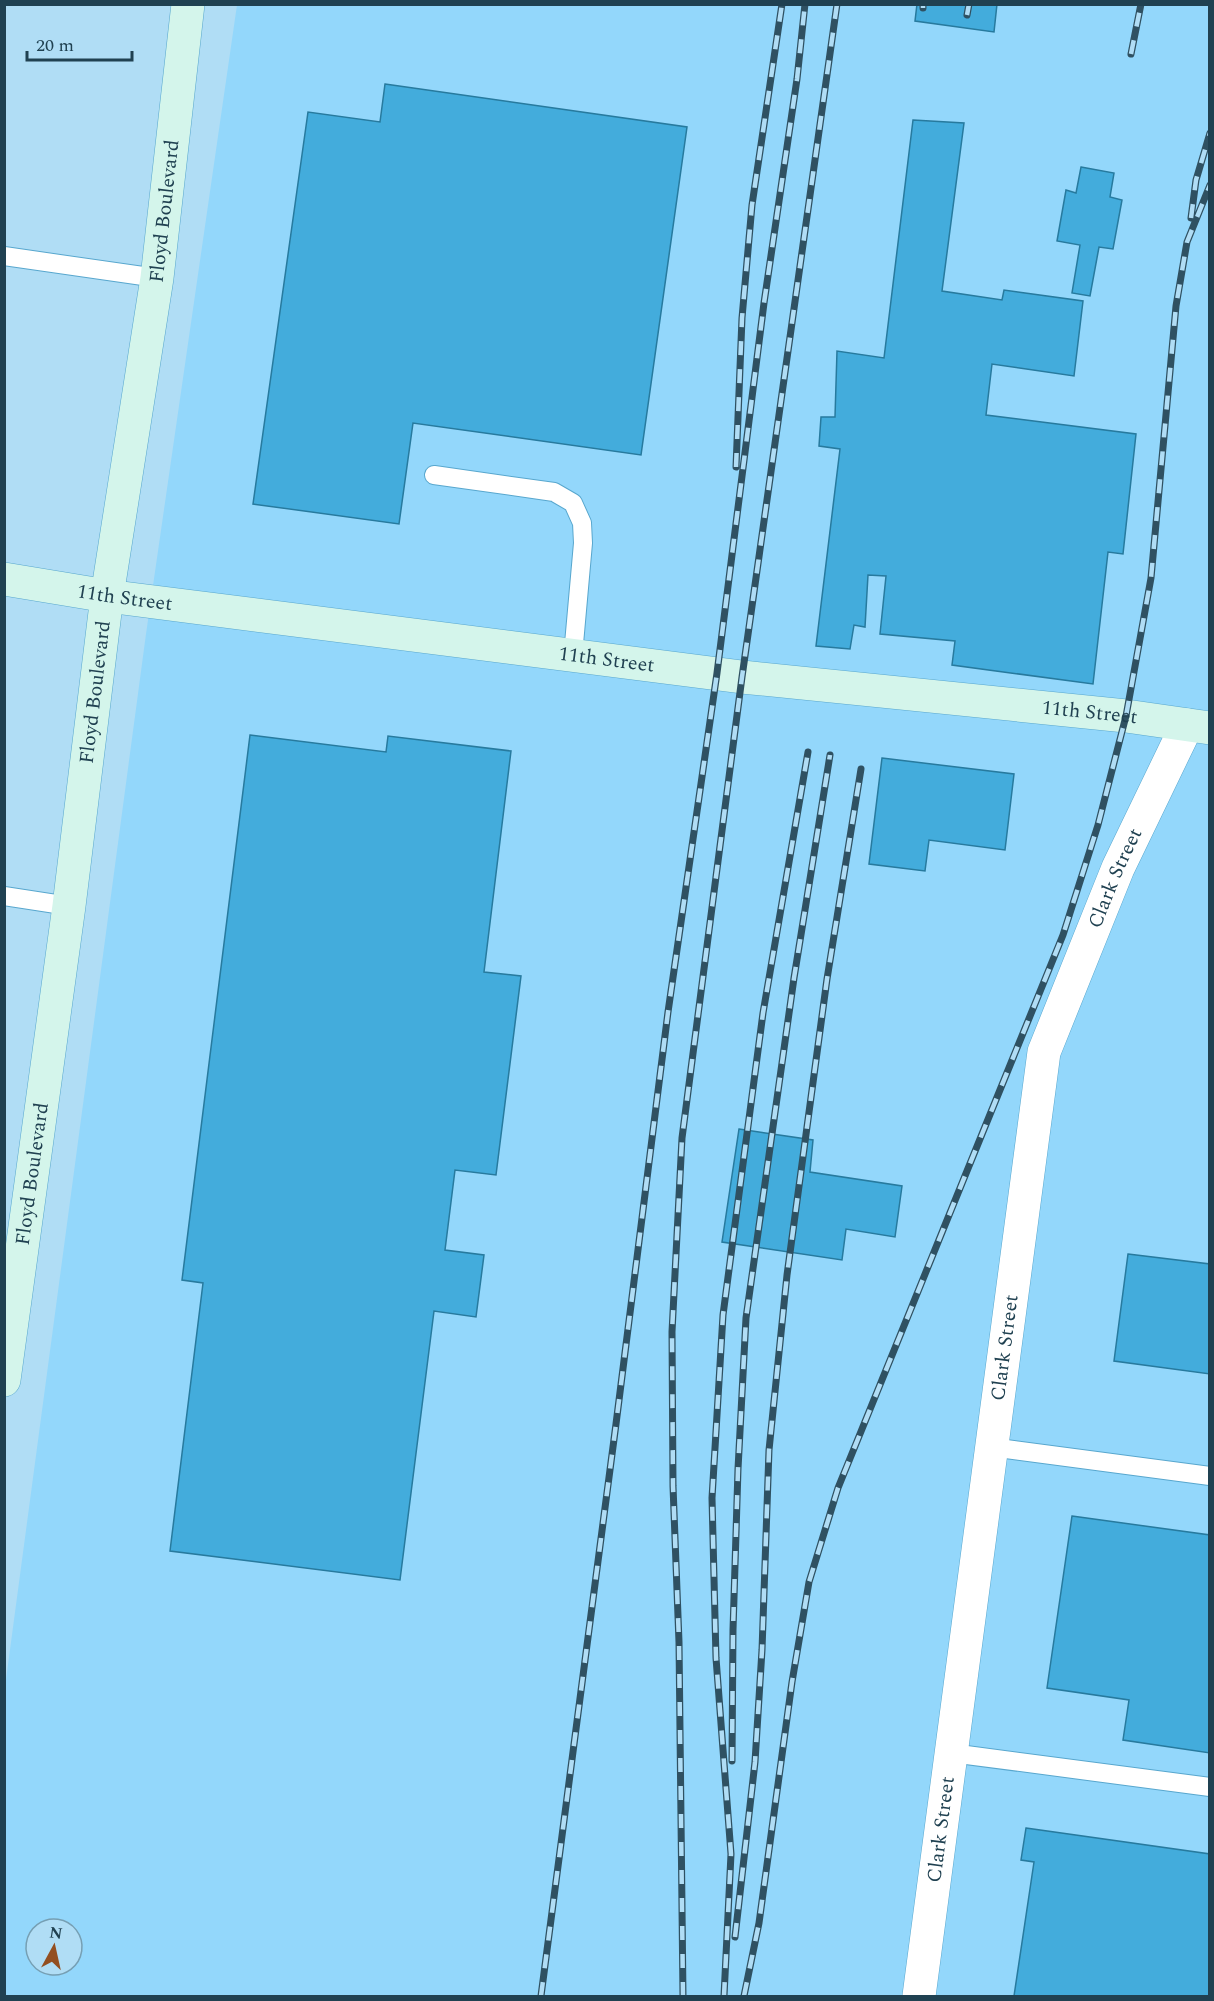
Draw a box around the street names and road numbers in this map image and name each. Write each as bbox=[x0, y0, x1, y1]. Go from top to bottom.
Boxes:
street label: Floyd Boulevard bbox=[142, 138, 188, 284]
street label: 11th Street bbox=[74, 576, 174, 619]
street label: Floyd Boulevard bbox=[72, 619, 119, 765]
street label: 11th Street bbox=[557, 639, 656, 681]
street label: 11th Street bbox=[1040, 693, 1140, 732]
street label: Clark Street bbox=[1080, 823, 1150, 933]
street label: Floyd Boulevard bbox=[8, 1101, 57, 1247]
street label: Clark Street bbox=[983, 1293, 1027, 1403]
street label: Clark Street bbox=[919, 1775, 963, 1884]

